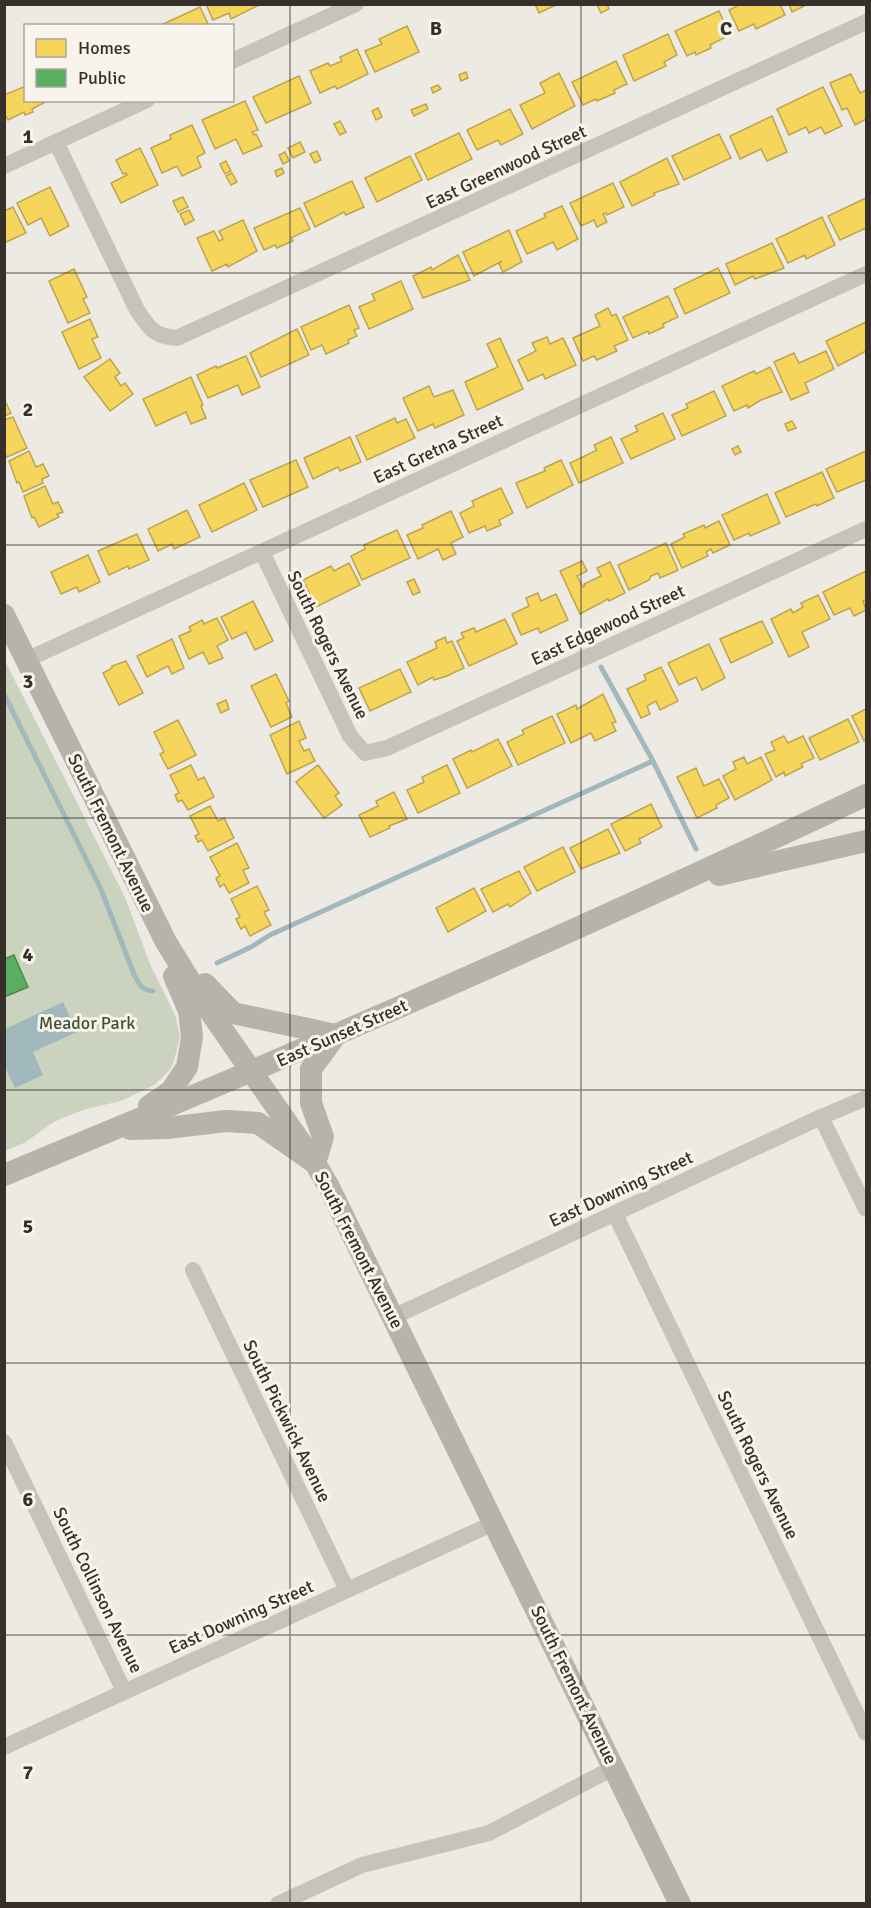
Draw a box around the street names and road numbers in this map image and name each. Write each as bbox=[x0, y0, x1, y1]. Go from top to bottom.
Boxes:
street label: East Greenwood Street bbox=[422, 120, 590, 214]
street label: East Gretna Street bbox=[370, 409, 506, 489]
street label: South Rogers Avenue bbox=[282, 567, 374, 723]
street label: East Edgewood Street bbox=[528, 580, 688, 670]
street label: South Fremont Avenue bbox=[63, 750, 159, 916]
street label: East Sunset Street bbox=[273, 994, 411, 1072]
street label: East Downing Street bbox=[546, 1146, 696, 1232]
street label: South Fremont Avenue bbox=[310, 1168, 408, 1332]
street label: South Pickwick Avenue bbox=[238, 1336, 336, 1506]
street label: South Rogers Avenue bbox=[712, 1387, 804, 1543]
street label: South Collinson Avenue bbox=[48, 1504, 148, 1676]
street label: East Downing Street bbox=[165, 1575, 317, 1659]
street label: South Fremont Avenue bbox=[526, 1602, 622, 1768]

